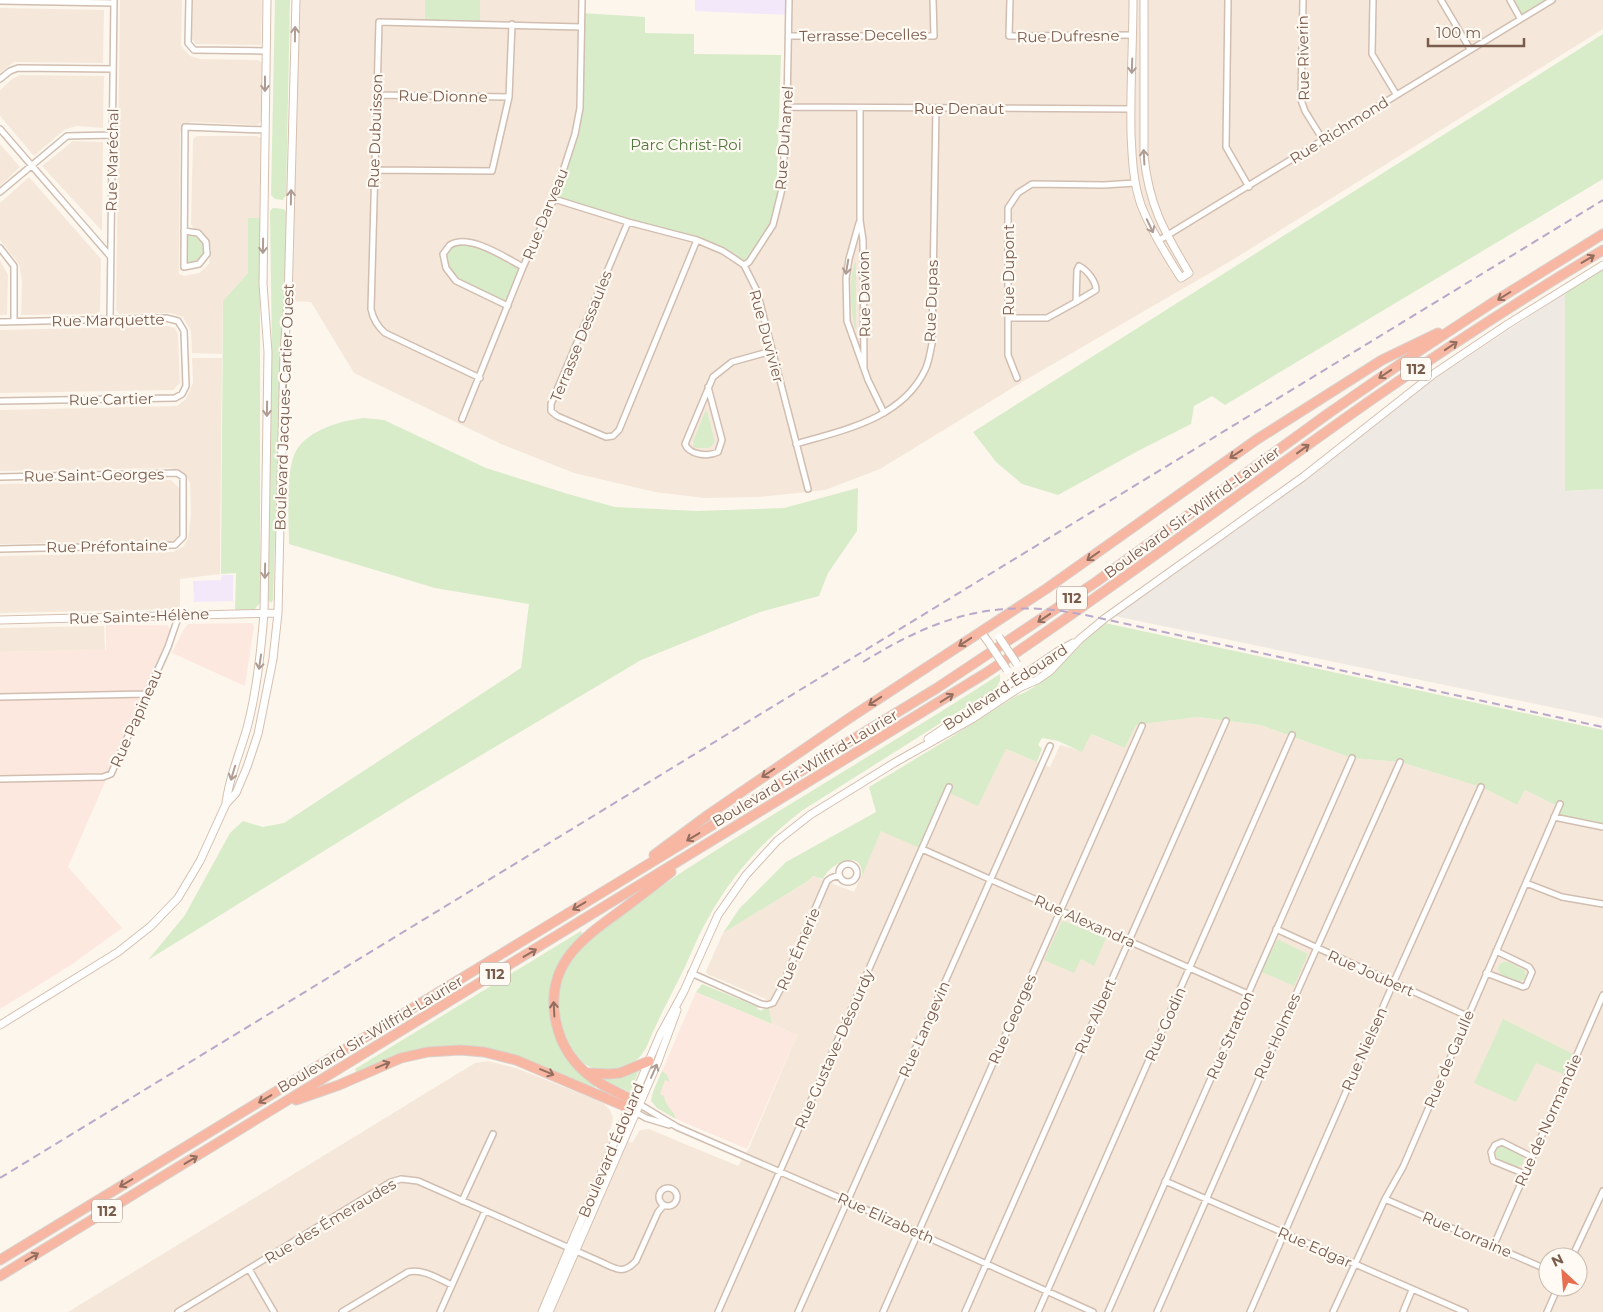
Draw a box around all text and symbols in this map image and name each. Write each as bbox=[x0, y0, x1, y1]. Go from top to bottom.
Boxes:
street label: Rue Riverin bbox=[1293, 15, 1313, 101]
scale bar bbox=[1428, 15, 1524, 47]
text: 100 m bbox=[1436, 23, 1481, 42]
street label: Terrasse Decelles bbox=[799, 24, 927, 46]
street label: Rue Dufresne bbox=[1016, 26, 1120, 46]
one-way arrow bbox=[290, 27, 300, 43]
one-way arrow bbox=[1127, 58, 1137, 74]
street label: Rue Dubuisson bbox=[364, 73, 386, 189]
one-way arrow bbox=[260, 75, 270, 91]
street label: Rue Duhamel bbox=[771, 85, 797, 191]
street label: Rue Dionne bbox=[398, 86, 488, 106]
street label: Rue Richmond bbox=[1286, 92, 1392, 168]
street label: Rue Denaut bbox=[914, 99, 1004, 118]
street label: Rue Maréchal bbox=[102, 108, 122, 212]
park label: Parc Christ-Roi bbox=[630, 135, 742, 154]
one-way arrow bbox=[1140, 149, 1149, 165]
street label: Rue Darveau bbox=[518, 165, 572, 263]
one-way arrow bbox=[286, 189, 296, 206]
one-way arrow bbox=[1146, 218, 1156, 233]
street label: Rue Dupont bbox=[999, 224, 1018, 316]
one-way arrow bbox=[258, 238, 268, 254]
street label: Rue Davion bbox=[854, 250, 874, 338]
one-way arrow bbox=[1581, 253, 1595, 263]
one-way arrow bbox=[842, 259, 852, 275]
street label: Rue Dupas bbox=[920, 259, 942, 343]
street label: Terrasse Dessaules bbox=[546, 268, 616, 404]
street label: Boulevard Jacques-Cartier Ouest bbox=[270, 283, 298, 531]
street label: Rue Duvivier bbox=[745, 287, 789, 385]
one-way arrow bbox=[1497, 291, 1511, 301]
street label: Rue Marquette bbox=[51, 310, 165, 330]
one-way arrow bbox=[1443, 341, 1457, 351]
road number: 112 bbox=[1401, 358, 1431, 380]
one-way arrow bbox=[1378, 369, 1392, 379]
street label: Rue Cartier bbox=[68, 389, 154, 409]
one-way arrow bbox=[262, 400, 272, 416]
street label: Boulevard Sir-Wilfrid-Laurier bbox=[1100, 442, 1284, 582]
one-way arrow bbox=[1296, 444, 1310, 454]
one-way arrow bbox=[1229, 449, 1243, 459]
street label: Rue Saint-Georges bbox=[24, 464, 164, 486]
street label: Rue Préfontaine bbox=[46, 535, 168, 557]
one-way arrow bbox=[1086, 551, 1100, 561]
one-way arrow bbox=[260, 563, 269, 579]
road number: 112 bbox=[1057, 586, 1087, 610]
street label: Rue Sainte-Hélène bbox=[68, 604, 210, 628]
one-way arrow bbox=[1037, 613, 1051, 623]
one-way arrow bbox=[958, 637, 972, 647]
street label: Boulevard Édouard bbox=[939, 640, 1071, 734]
one-way arrow bbox=[255, 653, 265, 669]
street label: Rue Papineau bbox=[106, 666, 166, 770]
one-way arrow bbox=[939, 692, 953, 702]
one-way arrow bbox=[869, 696, 883, 706]
street label: Boulevard Sir-Wilfrid-Laurier bbox=[709, 705, 901, 831]
one-way arrow bbox=[228, 764, 237, 780]
one-way arrow bbox=[761, 768, 775, 778]
one-way arrow bbox=[687, 832, 701, 842]
street label: Rue Alexandra bbox=[1031, 890, 1139, 952]
one-way arrow bbox=[573, 902, 587, 912]
street label: Rue Émerie bbox=[772, 905, 824, 993]
street label: Rue Joubert bbox=[1325, 946, 1417, 1000]
one-way arrow bbox=[523, 947, 537, 957]
road number: 112 bbox=[480, 962, 510, 986]
street label: Rue Gustave-Désourdy bbox=[790, 966, 878, 1132]
street label: Boulevard Sir-Wilfrid-Laurier bbox=[274, 971, 466, 1097]
street label: Rue Georges bbox=[984, 971, 1040, 1067]
street label: Rue Albert bbox=[1070, 975, 1120, 1057]
street label: Rue Langevin bbox=[894, 978, 954, 1080]
street label: Rue Godin bbox=[1140, 984, 1190, 1064]
street label: Rue Stratton bbox=[1202, 988, 1258, 1082]
street label: Rue Holmes bbox=[1250, 990, 1304, 1082]
one-way arrow bbox=[550, 1002, 559, 1018]
street label: Rue Nielsen bbox=[1337, 1004, 1391, 1094]
street label: Rue de Gaulle bbox=[1420, 1007, 1478, 1111]
street label: Rue de Normandie bbox=[1510, 1051, 1586, 1189]
one-way arrow bbox=[375, 1059, 390, 1069]
one-way arrow bbox=[649, 1064, 659, 1079]
one-way arrow bbox=[539, 1068, 554, 1078]
street label: Boulevard Édouard bbox=[574, 1080, 648, 1220]
one-way arrow bbox=[258, 1094, 272, 1104]
one-way arrow bbox=[184, 1154, 198, 1165]
street label: Rue des Émeraudes bbox=[261, 1174, 399, 1268]
one-way arrow bbox=[120, 1179, 134, 1189]
street label: Rue Elizabeth bbox=[835, 1188, 937, 1248]
road number: 112 bbox=[92, 1200, 122, 1222]
street label: Rue Lorraine bbox=[1419, 1207, 1515, 1261]
street label: Rue Edgar bbox=[1275, 1222, 1355, 1272]
north arrow bbox=[1538, 1247, 1588, 1297]
text: N bbox=[1548, 1250, 1566, 1271]
one-way arrow bbox=[25, 1252, 39, 1262]

